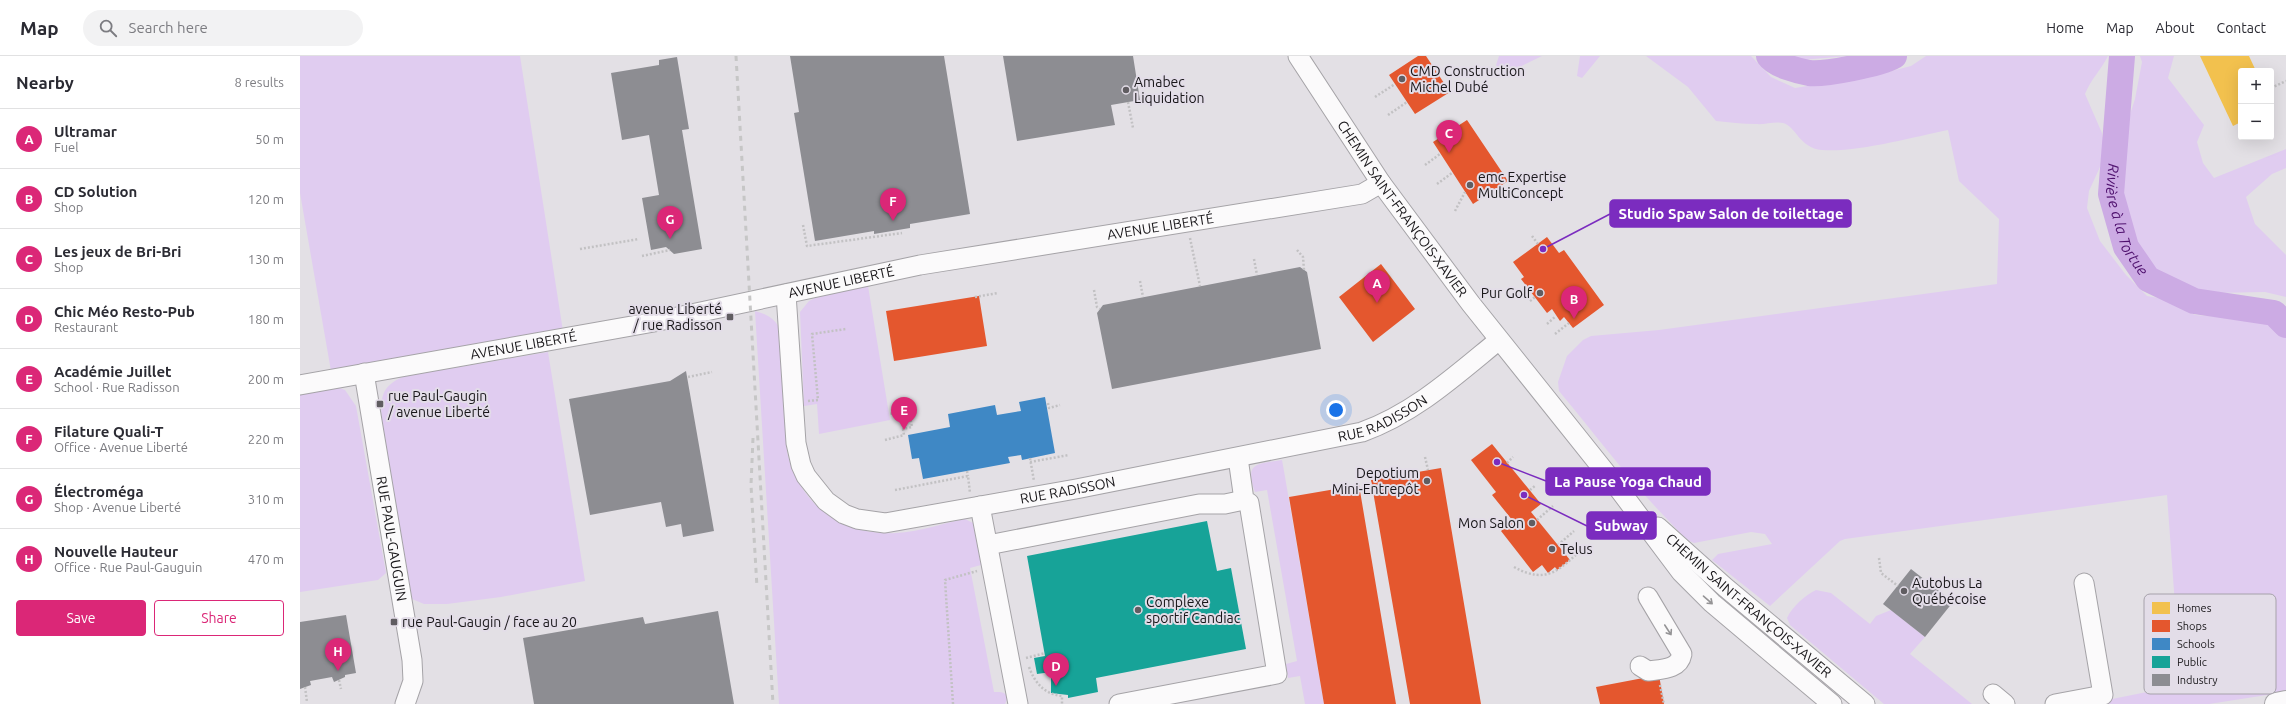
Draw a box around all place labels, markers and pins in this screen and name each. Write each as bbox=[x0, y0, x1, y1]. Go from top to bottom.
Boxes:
place label: CMD Construction Michel Dubé bbox=[1410, 63, 1525, 95]
place label: Amabec Liquidation bbox=[1134, 74, 1205, 106]
marker: CMD Construction Michel Dubé bbox=[1397, 74, 1407, 84]
marker: Amabec Liquidation bbox=[1121, 85, 1131, 95]
pin: C bbox=[1436, 120, 1462, 153]
place label: emc Expertise MultiConcept bbox=[1478, 169, 1567, 201]
marker: emc Expertise MultiConcept bbox=[1465, 180, 1475, 190]
pin: F bbox=[880, 188, 906, 221]
callout: Studio Spaw Salon de toilettage bbox=[1610, 200, 1851, 227]
pin: G bbox=[657, 206, 683, 239]
pin: A bbox=[1364, 270, 1390, 303]
place label: Pur Golf bbox=[1481, 285, 1533, 301]
pin: B bbox=[1561, 286, 1587, 319]
marker: Pur Golf bbox=[1535, 288, 1545, 298]
place label: avenue Liberté / rue Radisson bbox=[628, 301, 722, 333]
marker: avenue Liberté / rue Radisson bbox=[725, 312, 735, 322]
place label: rue Paul-Gaugin / avenue Liberté bbox=[387, 388, 490, 420]
pin: E bbox=[891, 397, 917, 430]
marker: rue Paul-Gaugin / avenue Liberté bbox=[375, 399, 385, 409]
place label: Depotium Mini-Entrepôt bbox=[1332, 465, 1419, 497]
callout: La Pause Yoga Chaud bbox=[1546, 468, 1710, 495]
marker: Depotium Mini-Entrepôt bbox=[1422, 476, 1432, 486]
callout: Subway bbox=[1587, 512, 1656, 539]
place label: Mon Salon bbox=[1458, 515, 1524, 531]
marker: Mon Salon bbox=[1527, 518, 1537, 528]
place label: Telus bbox=[1560, 541, 1593, 557]
marker: Telus bbox=[1547, 544, 1557, 554]
place label: Autobus La Québécoise bbox=[1912, 575, 1986, 607]
marker: Autobus La Québécoise bbox=[1899, 586, 1909, 596]
place label: Complexe sportif Candiac bbox=[1146, 594, 1241, 626]
marker: Complexe sportif Candiac bbox=[1133, 605, 1143, 615]
place label: rue Paul-Gaugin / face au 20 bbox=[402, 614, 577, 630]
marker: rue Paul-Gaugin / face au 20 bbox=[389, 617, 399, 627]
pin: H bbox=[325, 638, 351, 671]
pin: D bbox=[1043, 653, 1069, 686]

